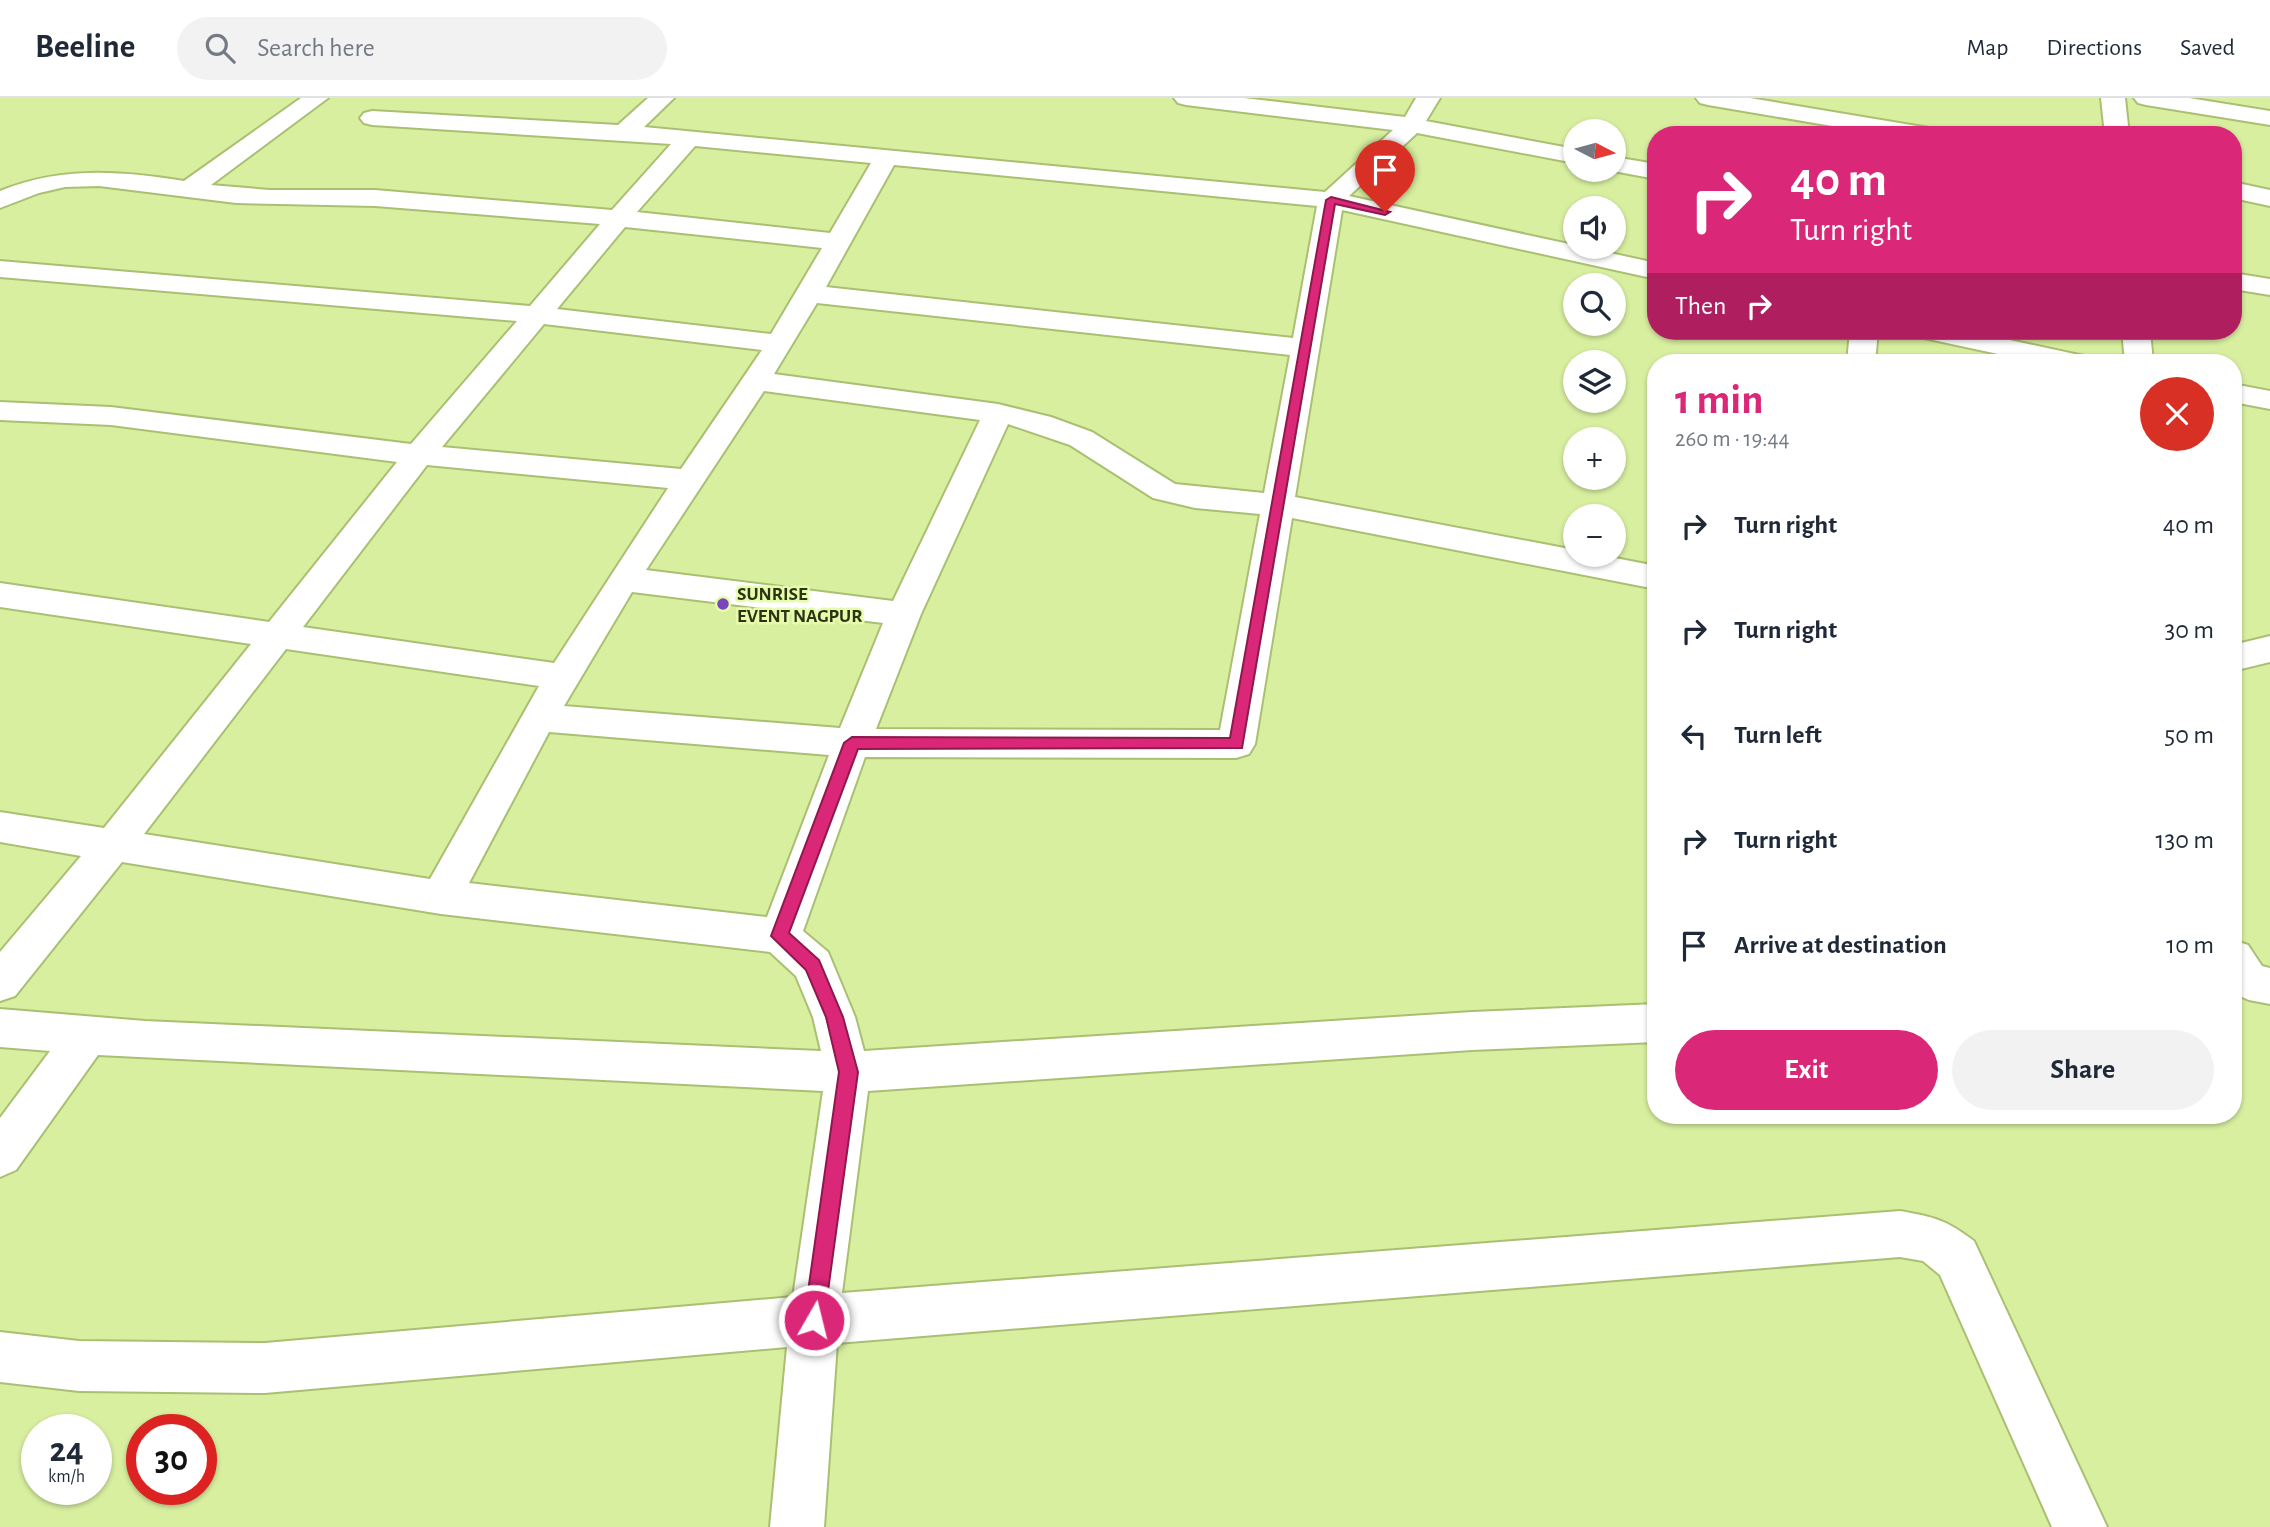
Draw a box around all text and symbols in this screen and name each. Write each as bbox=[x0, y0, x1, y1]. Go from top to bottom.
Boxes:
search box bbox=[177, 17, 667, 80]
icon: search bbox=[201, 29, 239, 67]
text: Beeline bbox=[35, 31, 135, 64]
text: Search here bbox=[257, 35, 375, 61]
text: Map bbox=[1966, 36, 2008, 60]
text: Directions bbox=[2046, 36, 2142, 60]
text: Saved bbox=[2180, 36, 2235, 60]
north arrow bbox=[1563, 119, 1626, 182]
map controls bbox=[1563, 119, 1626, 567]
pin bbox=[1355, 140, 1415, 212]
icon: arrive bbox=[1366, 151, 1404, 189]
icon: right bbox=[1675, 154, 1766, 245]
text: 40 m bbox=[1790, 156, 1887, 205]
button: sound bbox=[1563, 196, 1626, 259]
text: Turn right bbox=[1790, 214, 1912, 246]
button: search bbox=[1563, 273, 1626, 336]
icon: right bbox=[1740, 287, 1778, 325]
text: Then bbox=[1675, 293, 1726, 319]
button: layers bbox=[1563, 350, 1626, 413]
button: close bbox=[2140, 377, 2214, 451]
text: 1 min bbox=[1675, 379, 1764, 421]
button: + bbox=[1563, 427, 1626, 490]
text: 260 m · 19:44 bbox=[1675, 428, 1790, 451]
button: − bbox=[1563, 504, 1626, 567]
icon: right bbox=[1675, 507, 1713, 545]
text: Turn right bbox=[1734, 512, 1837, 538]
text: 40 m bbox=[2163, 512, 2214, 538]
place label: SUNRISE EVENT NAGPUR bbox=[737, 585, 862, 626]
marker: SUNRISE EVENT NAGPUR bbox=[715, 596, 731, 612]
icon: right bbox=[1675, 612, 1713, 650]
text: Turn right bbox=[1734, 617, 1837, 643]
text: 30 m bbox=[2164, 617, 2214, 643]
icon: left bbox=[1675, 717, 1713, 755]
text: Turn left bbox=[1734, 722, 1822, 748]
text: 50 m bbox=[2164, 722, 2214, 748]
icon: right bbox=[1675, 822, 1713, 860]
text: Turn right bbox=[1734, 827, 1837, 853]
text: 130 m bbox=[2156, 827, 2214, 853]
icon: arrive bbox=[1675, 927, 1713, 965]
text: Arrive at destination bbox=[1734, 932, 1947, 958]
text: 10 m bbox=[2166, 932, 2214, 958]
button: Exit bbox=[1675, 1030, 1938, 1110]
button: Share bbox=[1952, 1030, 2214, 1110]
position arrow bbox=[777, 1283, 851, 1357]
speed limit sign: 30 bbox=[126, 1414, 217, 1505]
text: 24 bbox=[49, 1433, 84, 1468]
text: km/h bbox=[48, 1468, 85, 1486]

